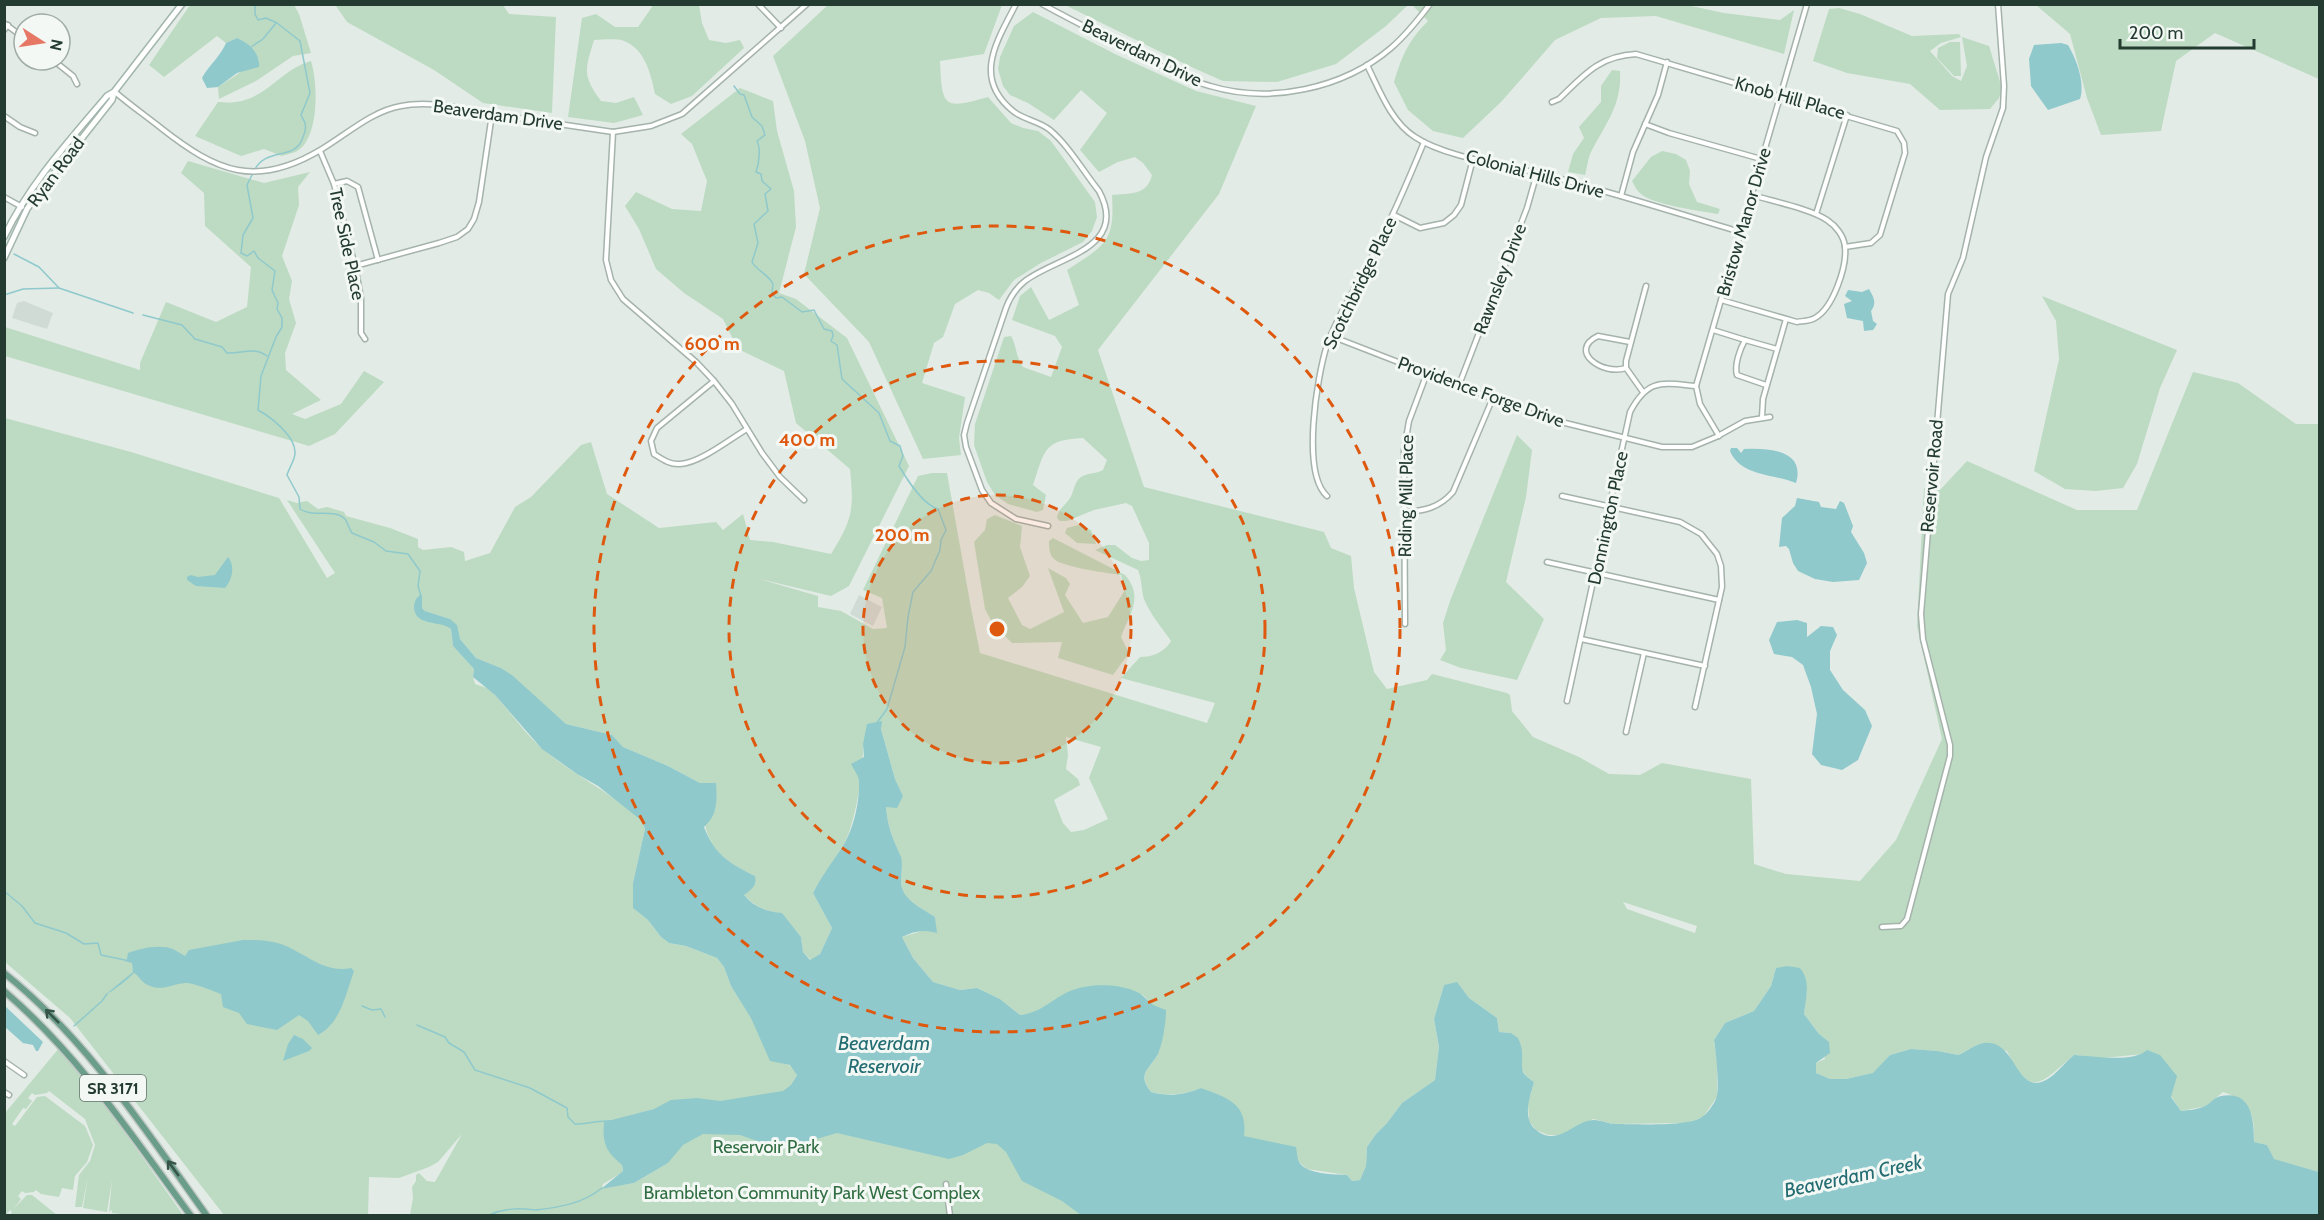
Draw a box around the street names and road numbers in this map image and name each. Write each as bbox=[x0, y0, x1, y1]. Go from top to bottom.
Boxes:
street label: Beaverdam Drive bbox=[1079, 15, 1205, 91]
street label: Knob Hill Place bbox=[1732, 72, 1848, 124]
street label: Beaverdam Drive bbox=[432, 95, 564, 135]
street label: Ryan Road bbox=[23, 133, 89, 211]
street label: Colonial Hills Drive bbox=[1463, 145, 1607, 203]
street label: Bristow Manor Drive bbox=[1712, 145, 1776, 299]
street label: Tree Side Place bbox=[324, 186, 370, 302]
street label: Scotchbridge Place bbox=[1318, 213, 1402, 353]
street label: Rawnsley Drive bbox=[1469, 221, 1531, 337]
street label: Providence Forge Drive bbox=[1395, 352, 1567, 432]
street label: Reservoir Road bbox=[1916, 419, 1948, 533]
street label: Riding Mill Place bbox=[1394, 435, 1418, 557]
street label: Donnington Place bbox=[1583, 449, 1633, 587]
road number: SR 3171 bbox=[80, 1075, 146, 1101]

